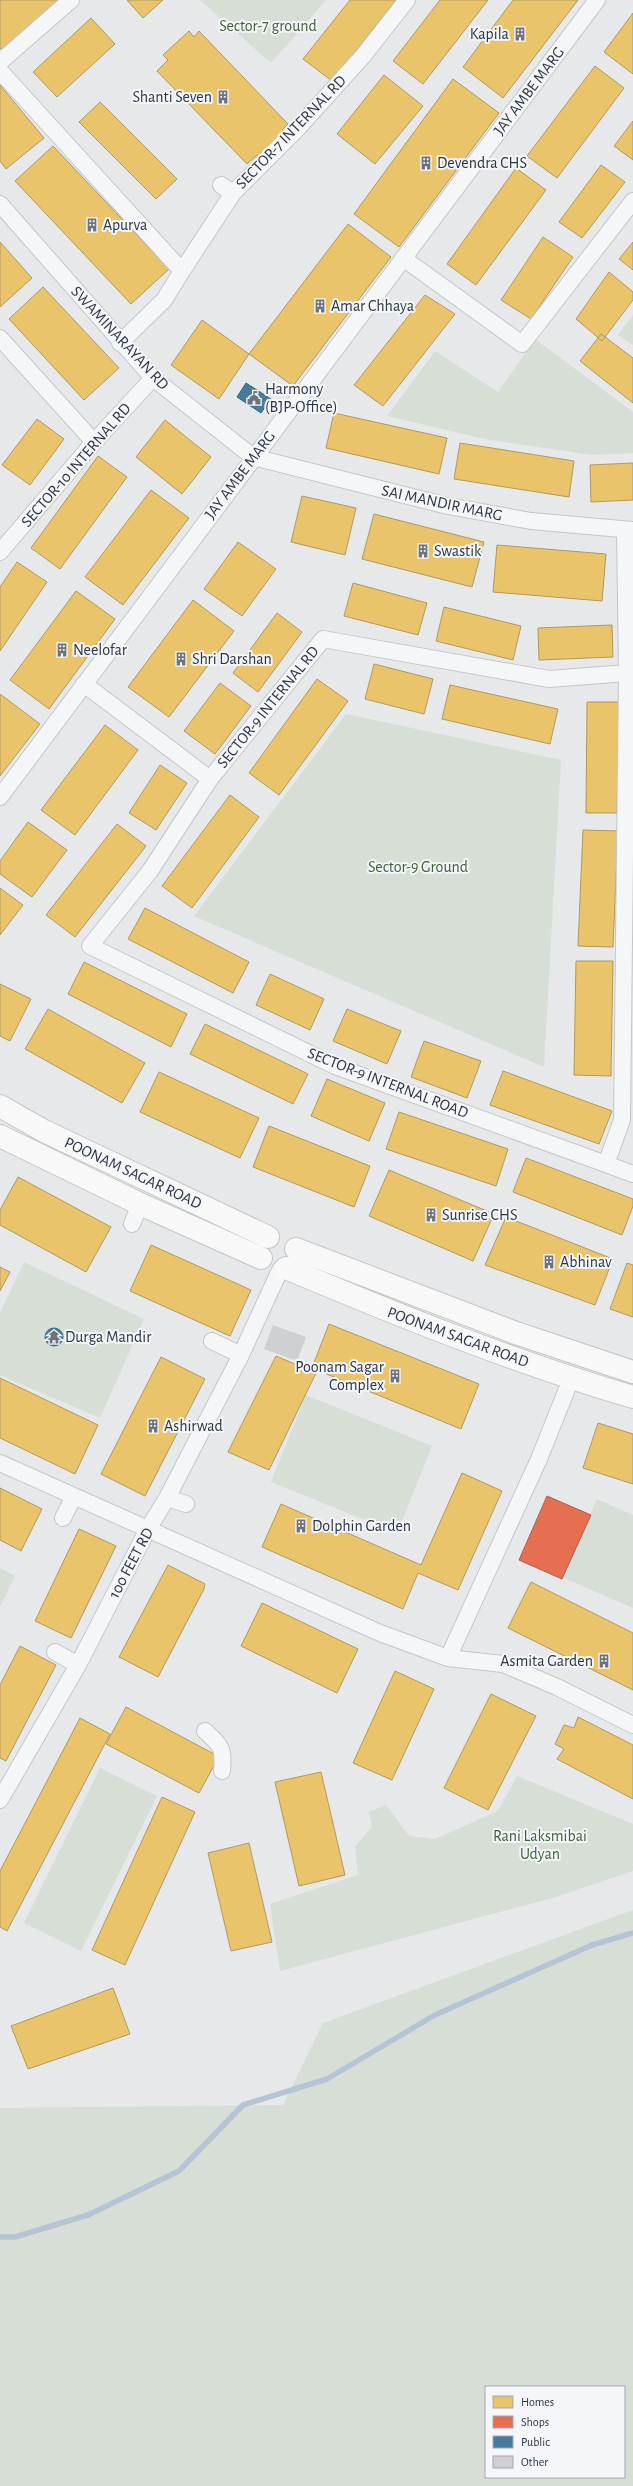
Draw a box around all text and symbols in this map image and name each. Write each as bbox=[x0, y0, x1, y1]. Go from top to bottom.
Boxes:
park label: Sector-7 ground bbox=[219, 18, 317, 34]
place label: Kapila bbox=[470, 26, 509, 42]
building icon: Kapila bbox=[512, 26, 528, 42]
street label: JAY AMBE MARG bbox=[491, 44, 567, 138]
street label: SECTOR-7 INTERNAL RD bbox=[233, 72, 349, 192]
place label: Shanti Seven bbox=[132, 89, 212, 105]
building icon: Shanti Seven bbox=[215, 89, 231, 105]
building icon: Devendra CHS bbox=[418, 155, 434, 171]
place label: Devendra CHS bbox=[437, 155, 527, 171]
building icon: Apurva bbox=[84, 217, 100, 233]
place label: Apurva bbox=[103, 217, 147, 233]
street label: SWAMINARAYAN RD bbox=[68, 283, 172, 393]
building icon: Amar Chhaya bbox=[312, 298, 328, 314]
place label: Amar Chhaya bbox=[331, 298, 414, 315]
place label: Harmony (BJP-Office) bbox=[265, 381, 338, 415]
public building icon: Harmony (BJP-Office) bbox=[246, 390, 262, 406]
street label: SECTOR-10 INTERNAL RD bbox=[18, 400, 134, 530]
street label: JAY AMBE MARG bbox=[202, 428, 278, 522]
street label: SAI MANDIR MARG bbox=[380, 482, 504, 524]
building icon: Swastik bbox=[415, 543, 431, 559]
place label: Swastik bbox=[434, 543, 482, 559]
building icon: Neelofar bbox=[54, 642, 70, 658]
place label: Neelofar bbox=[73, 642, 128, 658]
street label: SECTOR-9 INTERNAL RD bbox=[214, 643, 322, 771]
building icon: Shri Darshan bbox=[173, 651, 189, 667]
place label: Shri Darshan bbox=[192, 651, 272, 667]
park label: Sector-9 Ground bbox=[368, 859, 468, 875]
street label: SECTOR-9 INTERNAL ROAD bbox=[305, 1045, 471, 1121]
street label: POONAM SAGAR ROAD bbox=[62, 1134, 204, 1212]
building icon: Sunrise CHS bbox=[423, 1207, 439, 1223]
place label: Sunrise CHS bbox=[442, 1207, 517, 1223]
building icon: Abhinav bbox=[541, 1254, 557, 1270]
place label: Abhinav bbox=[560, 1254, 612, 1270]
street label: POONAM SAGAR ROAD bbox=[385, 1304, 531, 1370]
temple icon: Durga Mandir bbox=[46, 1329, 62, 1345]
place label: Durga Mandir bbox=[65, 1329, 152, 1345]
place label: Poonam Sagar Complex bbox=[295, 1359, 385, 1393]
building icon: Poonam Sagar Complex bbox=[387, 1368, 403, 1384]
building icon: Ashirwad bbox=[145, 1418, 161, 1434]
place label: Ashirwad bbox=[164, 1418, 223, 1434]
building icon: Dolphin Garden bbox=[293, 1518, 309, 1534]
place label: Dolphin Garden bbox=[312, 1518, 411, 1534]
street label: 100 FEET RD bbox=[106, 1525, 156, 1601]
place label: Asmita Garden bbox=[500, 1653, 593, 1669]
building icon: Asmita Garden bbox=[596, 1653, 612, 1669]
park label: Rani Laksmibai Udyan bbox=[493, 1828, 587, 1863]
legend bbox=[485, 2386, 625, 2478]
text: Homes bbox=[521, 2396, 554, 2408]
text: Shops bbox=[521, 2416, 549, 2428]
text: Public bbox=[521, 2436, 550, 2448]
text: Other bbox=[521, 2456, 548, 2468]

